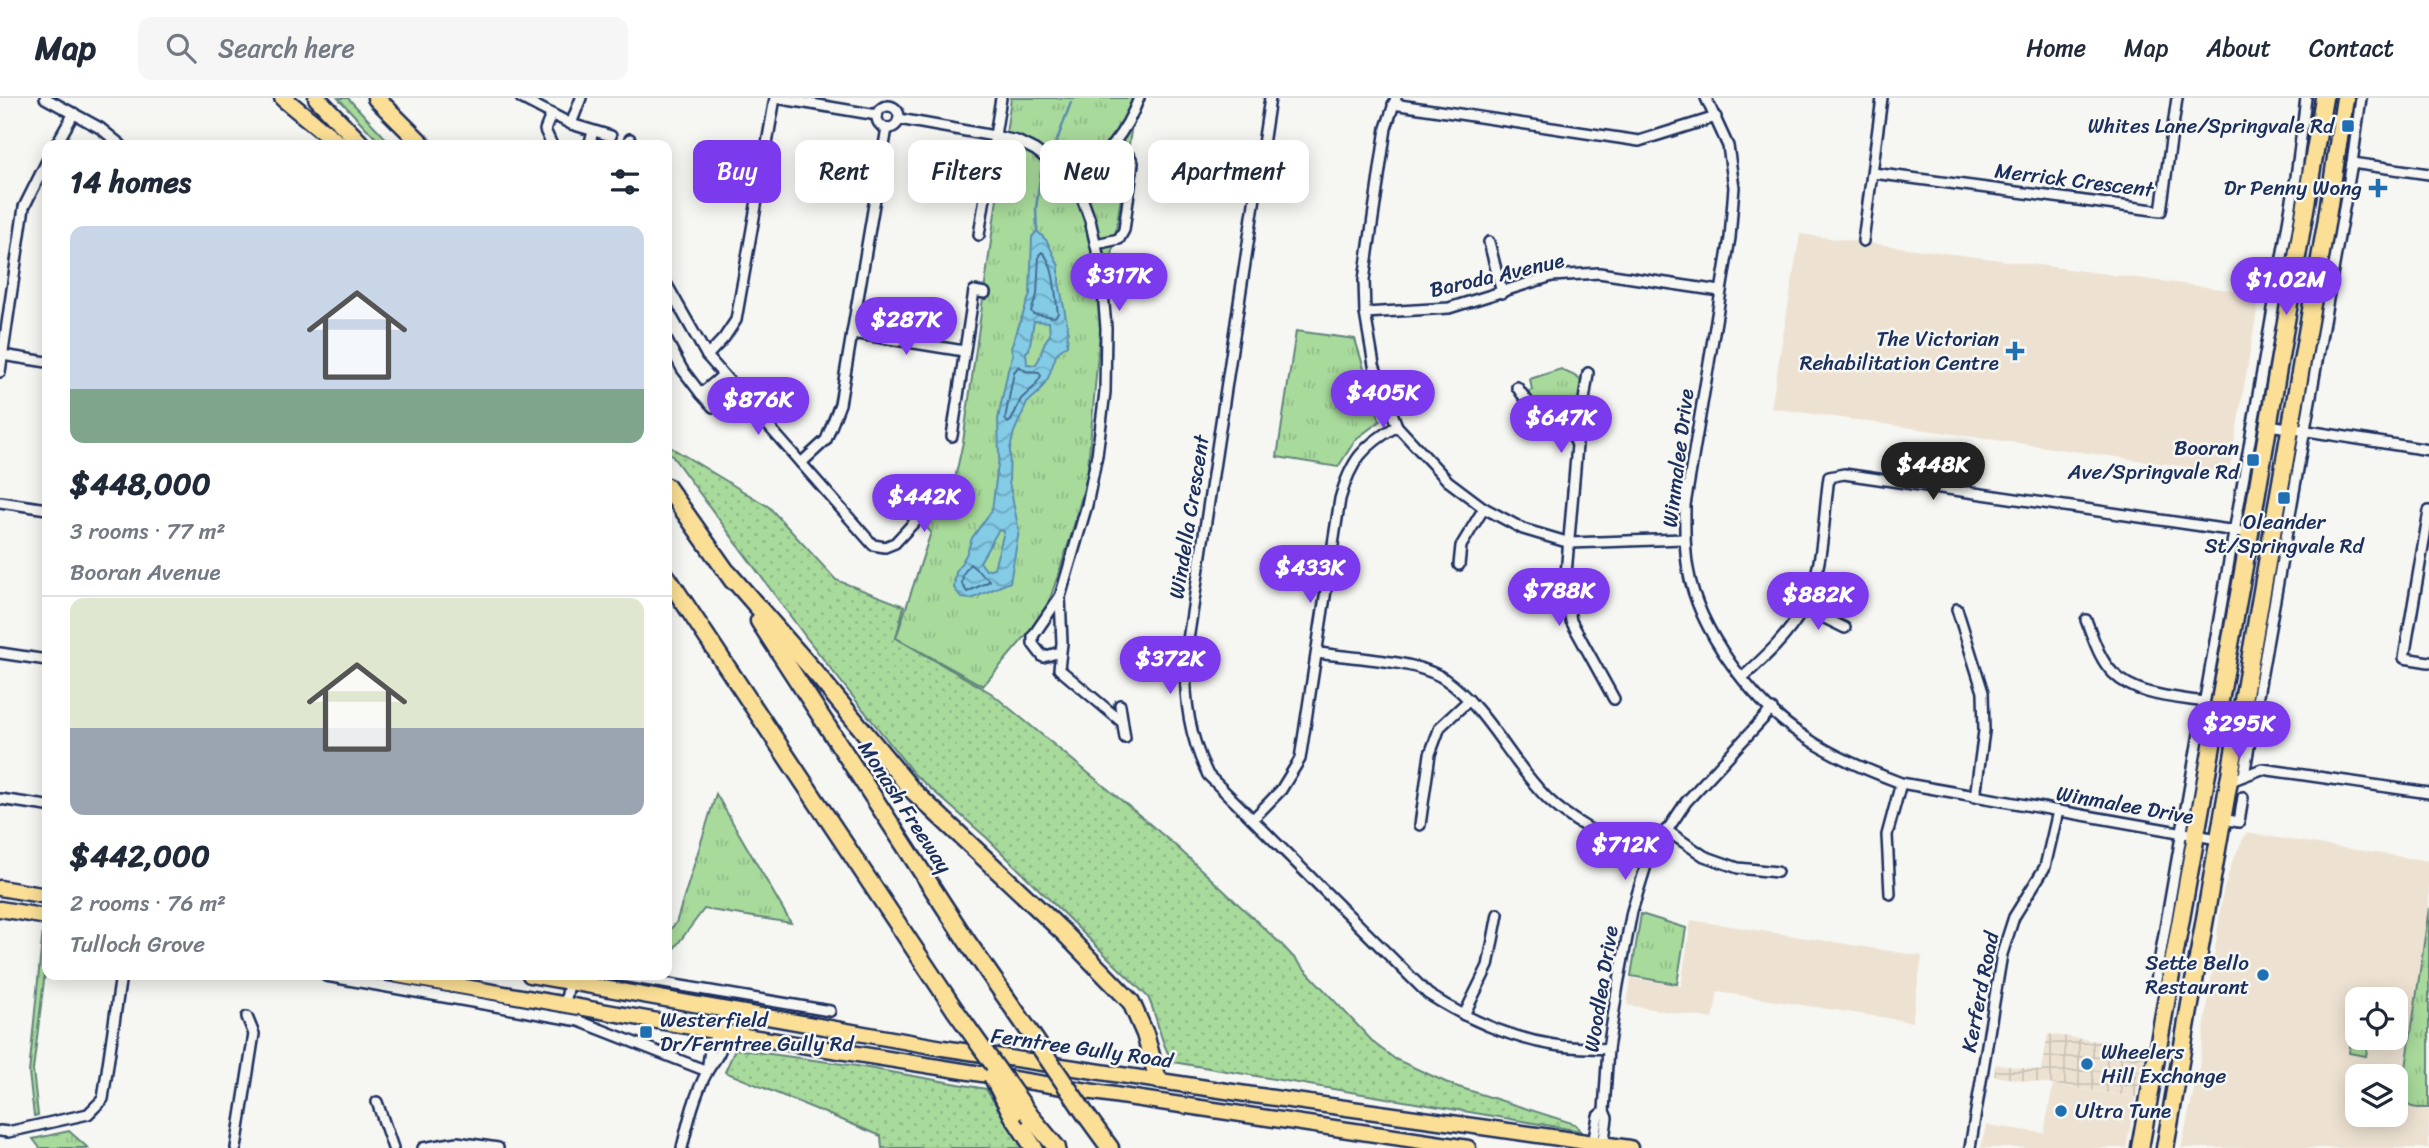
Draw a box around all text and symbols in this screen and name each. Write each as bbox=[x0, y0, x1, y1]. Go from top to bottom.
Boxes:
search box bbox=[138, 17, 628, 80]
text: Map bbox=[35, 19, 96, 77]
text: Search here bbox=[218, 25, 355, 71]
text: Home bbox=[2026, 27, 2086, 69]
text: Map bbox=[2124, 27, 2168, 69]
text: About bbox=[2206, 27, 2271, 69]
text: Contact bbox=[2309, 27, 2394, 69]
icon: search bbox=[162, 29, 200, 67]
place label: Whites Lane/Springvale Rd bbox=[2088, 107, 2336, 145]
marker: Whites Lane/Springvale Rd bbox=[2340, 118, 2356, 134]
chip: Buy bbox=[693, 140, 781, 203]
chip: Rent bbox=[795, 140, 894, 203]
chip: Filters bbox=[908, 140, 1026, 203]
chip: New bbox=[1040, 140, 1134, 203]
chip: Apartment bbox=[1148, 140, 1309, 203]
street label: Merrick Crescent bbox=[1993, 151, 2157, 209]
text: 14 homes bbox=[70, 155, 191, 209]
icon: filters bbox=[606, 163, 644, 201]
place label: Dr Penny Wong bbox=[2224, 169, 2362, 207]
marker: Dr Penny Wong bbox=[2368, 178, 2388, 198]
street label: Baroda Avenue bbox=[1426, 241, 1568, 309]
pin: $317K bbox=[1070, 254, 1168, 313]
text: $317K bbox=[1086, 255, 1152, 296]
pin: $1.02M bbox=[2229, 258, 2343, 317]
text: $1.02M bbox=[2247, 259, 2325, 300]
icon: home bbox=[294, 272, 420, 398]
pin: $287K bbox=[857, 298, 955, 357]
text: $287K bbox=[871, 299, 941, 340]
place label: The Victorian Rehabilitation Centre bbox=[1800, 320, 1999, 382]
marker: The Victorian Rehabilitation Centre bbox=[2005, 341, 2025, 361]
pin: $405K bbox=[1334, 370, 1432, 430]
text: $405K bbox=[1347, 372, 1419, 413]
pin: $876K bbox=[709, 378, 807, 437]
text: $876K bbox=[723, 379, 793, 420]
street label: Winmalee Drive bbox=[1651, 387, 1705, 529]
pin: $647K bbox=[1512, 396, 1610, 455]
text: $647K bbox=[1526, 397, 1596, 438]
place label: Booran Ave/Springvale Rd bbox=[2067, 429, 2241, 491]
street label: Windella Crescent bbox=[1157, 431, 1221, 602]
pin: $448K bbox=[1884, 442, 1982, 502]
text: $448K bbox=[1897, 444, 1969, 485]
marker: Booran Ave/Springvale Rd bbox=[2245, 452, 2261, 468]
text: $448,000 bbox=[70, 457, 211, 511]
pin: $442K bbox=[875, 474, 973, 534]
text: $442K bbox=[888, 476, 960, 517]
marker: Oleander St/Springvale Rd bbox=[2276, 490, 2292, 506]
place label: Oleander St/Springvale Rd bbox=[2204, 503, 2366, 565]
text: 3 rooms · 77 m² bbox=[70, 511, 226, 552]
pin: $433K bbox=[1261, 546, 1359, 605]
text: $433K bbox=[1275, 547, 1345, 588]
text: Booran Avenue bbox=[70, 552, 221, 593]
pin: $788K bbox=[1510, 568, 1608, 628]
text: $788K bbox=[1524, 570, 1594, 611]
pin: $882K bbox=[1769, 573, 1867, 632]
text: $882K bbox=[1783, 574, 1853, 615]
pin: $372K bbox=[1121, 636, 1219, 696]
text: $372K bbox=[1136, 638, 1204, 679]
icon: home bbox=[294, 644, 420, 770]
pin: $295K bbox=[2190, 702, 2288, 761]
text: $295K bbox=[2204, 703, 2274, 744]
street label: Monash Freeway bbox=[848, 733, 963, 882]
street label: Winmalee Drive bbox=[2053, 774, 2197, 836]
pin: $712K bbox=[1576, 822, 1674, 882]
text: $712K bbox=[1592, 824, 1658, 865]
text: $442,000 bbox=[70, 829, 210, 883]
text: 2 rooms · 76 m² bbox=[70, 883, 226, 924]
street label: Woodlea Drive bbox=[1572, 923, 1630, 1055]
text: Tulloch Grove bbox=[70, 924, 205, 965]
street label: Kerferd Road bbox=[1950, 927, 2011, 1055]
place label: Sette Bello Restaurant bbox=[2145, 944, 2249, 1006]
marker: Sette Bello Restaurant bbox=[2255, 967, 2271, 983]
map controls bbox=[2345, 987, 2408, 1127]
button: locate bbox=[2345, 987, 2408, 1050]
place label: Westerfield Dr/Ferntree Gully Rd bbox=[660, 1001, 856, 1063]
street label: Ferntree Gully Road bbox=[989, 1016, 1177, 1080]
marker: Westerfield Dr/Ferntree Gully Rd bbox=[638, 1024, 654, 1040]
place label: Wheelers Hill Exchange bbox=[2101, 1033, 2227, 1095]
marker: Wheelers Hill Exchange bbox=[2079, 1056, 2095, 1072]
button: layers bbox=[2345, 1064, 2408, 1127]
place label: Ultra Tune bbox=[2075, 1092, 2171, 1130]
marker: Ultra Tune bbox=[2053, 1103, 2069, 1119]

